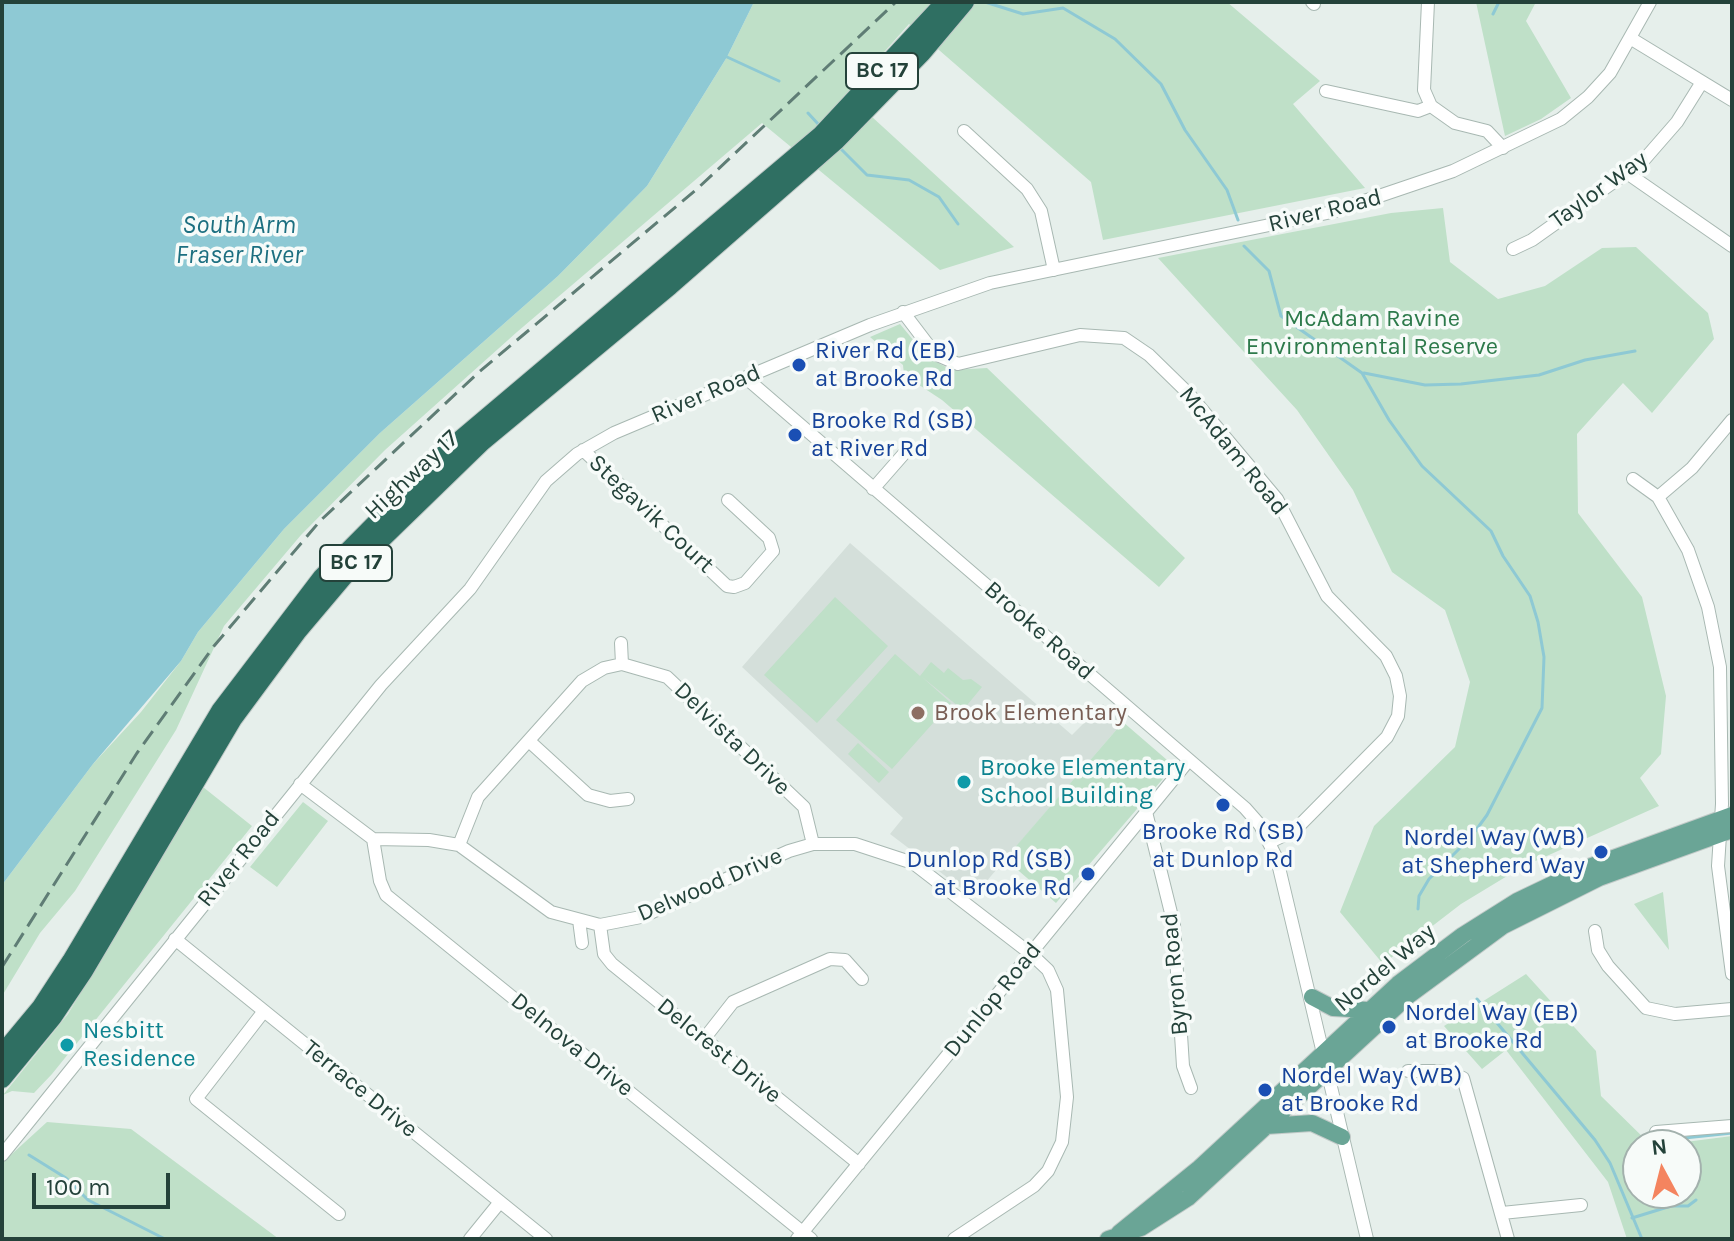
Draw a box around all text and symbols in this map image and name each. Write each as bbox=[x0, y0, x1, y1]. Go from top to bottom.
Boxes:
road number: BC 17 bbox=[846, 53, 918, 89]
street label: Taylor Way bbox=[1545, 145, 1653, 235]
street label: River Road bbox=[1265, 183, 1385, 239]
water label: South Arm Fraser River bbox=[175, 210, 303, 272]
park label: McAdam Ravine Environmental Reserve bbox=[1246, 305, 1498, 361]
place label: River Rd (EB) at Brooke Rd bbox=[815, 337, 956, 393]
marker: River Rd (EB) at Brooke Rd bbox=[790, 356, 808, 374]
street label: River Road bbox=[647, 358, 765, 430]
street label: McAdam Road bbox=[1172, 381, 1294, 521]
place label: Brooke Rd (SB) at River Rd bbox=[811, 407, 973, 463]
street label: Highway 17 bbox=[359, 424, 465, 526]
marker: Brooke Rd (SB) at River Rd bbox=[786, 426, 804, 444]
street label: Stegavik Court bbox=[582, 449, 720, 579]
road number: BC 17 bbox=[320, 545, 392, 581]
street label: Brooke Road bbox=[978, 575, 1100, 687]
street label: Delvista Drive bbox=[668, 676, 796, 802]
place label: Brook Elementary bbox=[934, 699, 1127, 727]
marker: Brook Elementary bbox=[909, 704, 927, 722]
place label: Brooke Elementary School Building bbox=[980, 754, 1185, 810]
marker: Brooke Elementary School Building bbox=[955, 773, 973, 791]
marker: Brooke Rd (SB) at Dunlop Rd bbox=[1214, 796, 1232, 814]
street label: River Road bbox=[191, 805, 287, 913]
place label: Brooke Rd (SB) at Dunlop Rd bbox=[1142, 818, 1304, 874]
place label: Nordel Way (WB) at Shepherd Way bbox=[1401, 824, 1585, 880]
street label: Delwood Drive bbox=[633, 842, 787, 928]
marker: Nordel Way (WB) at Shepherd Way bbox=[1592, 843, 1610, 861]
place label: Dunlop Rd (SB) at Brooke Rd bbox=[906, 846, 1072, 902]
marker: Dunlop Rd (SB) at Brooke Rd bbox=[1079, 865, 1097, 883]
street label: Byron Road bbox=[1155, 911, 1195, 1037]
street label: Nordel Way bbox=[1329, 918, 1441, 1018]
street label: Dunlop Road bbox=[938, 937, 1048, 1063]
street label: Delnova Drive bbox=[505, 987, 639, 1103]
street label: Delcrest Drive bbox=[651, 992, 787, 1110]
place label: Nordel Way (EB) at Brooke Rd bbox=[1405, 999, 1578, 1055]
place label: Nesbitt Residence bbox=[83, 1017, 196, 1073]
marker: Nordel Way (EB) at Brooke Rd bbox=[1380, 1018, 1398, 1036]
street label: Terrace Drive bbox=[297, 1034, 423, 1144]
marker: Nesbitt Residence bbox=[58, 1036, 76, 1054]
place label: Nordel Way (WB) at Brooke Rd bbox=[1281, 1062, 1462, 1118]
marker: Nordel Way (WB) at Brooke Rd bbox=[1256, 1081, 1274, 1099]
north arrow bbox=[1622, 1129, 1702, 1209]
text: N bbox=[1650, 1133, 1669, 1161]
scale bar bbox=[36, 1157, 174, 1207]
text: 100 m bbox=[46, 1173, 111, 1201]

